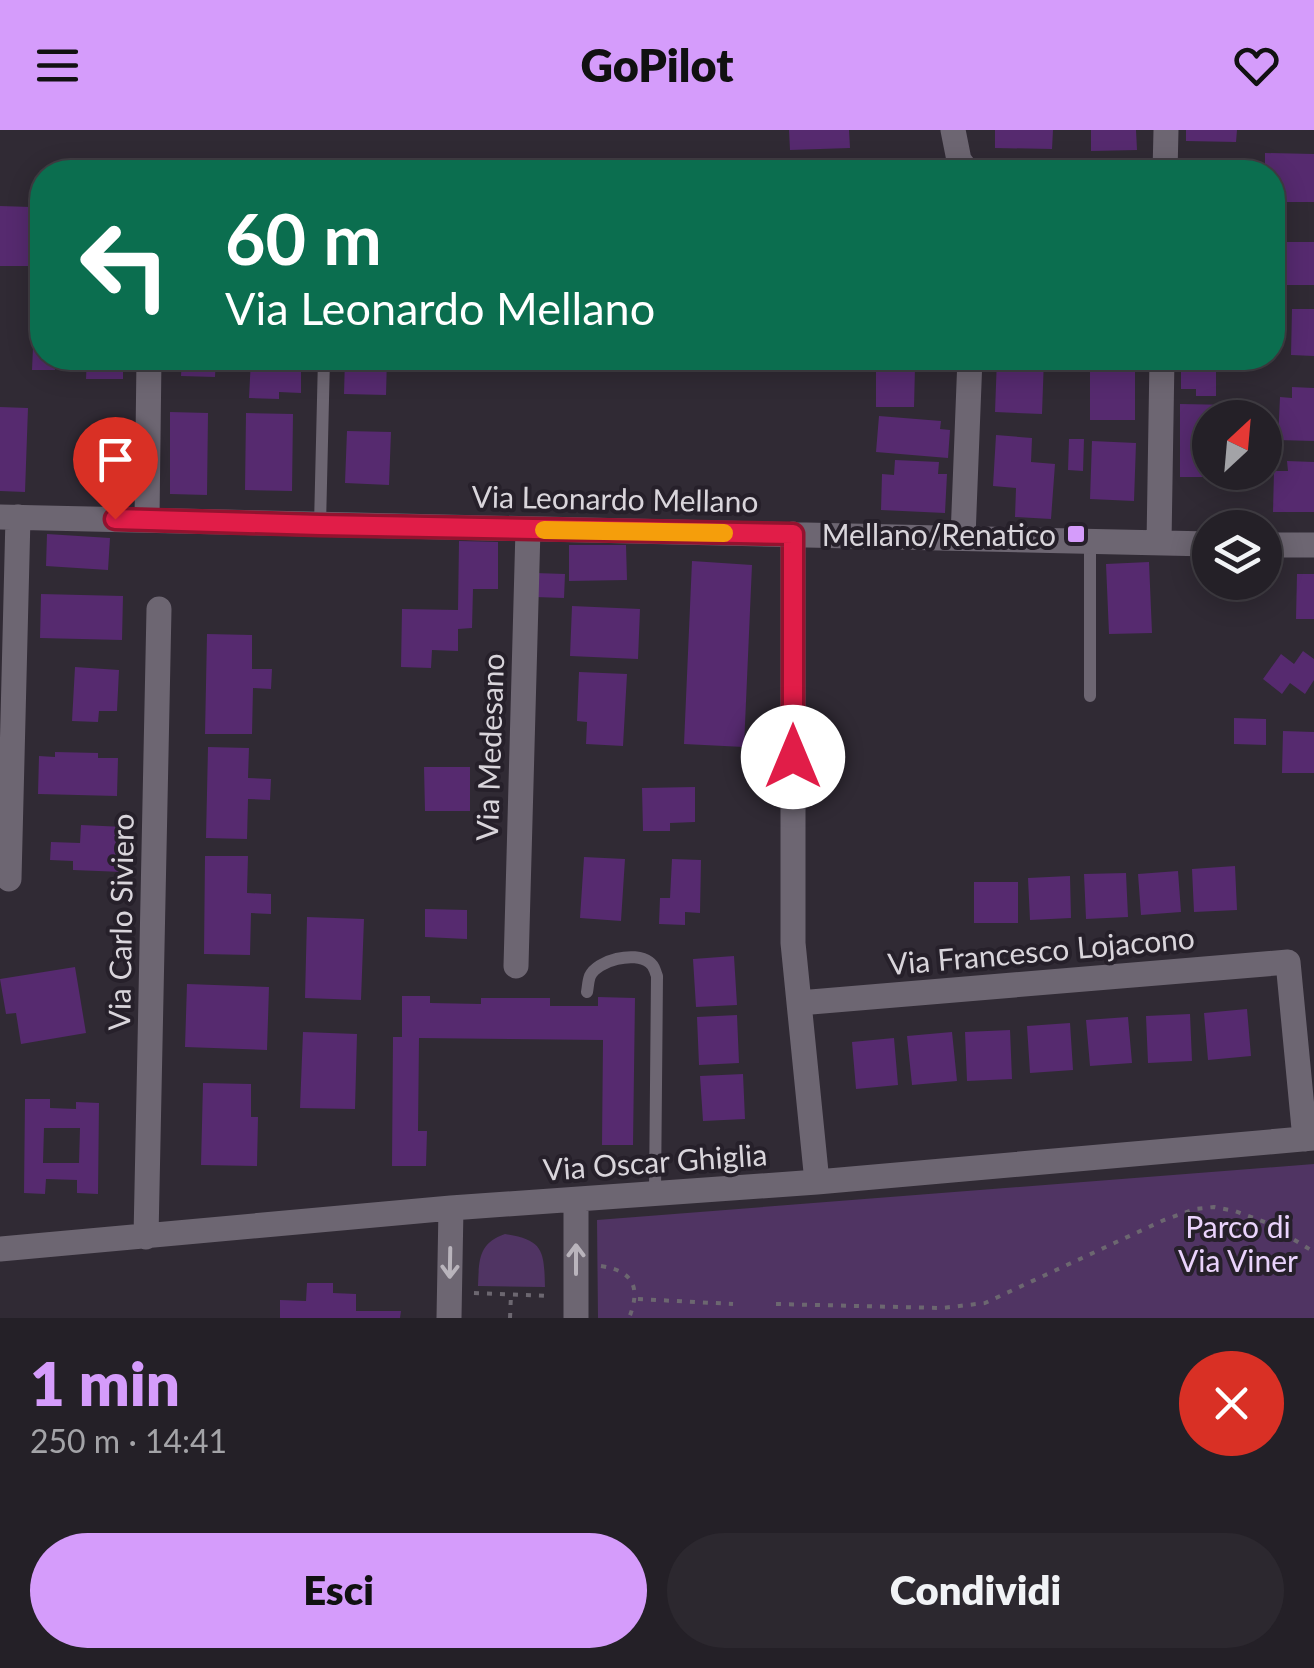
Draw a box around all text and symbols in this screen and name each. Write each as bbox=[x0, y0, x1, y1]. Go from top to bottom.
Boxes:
icon: menu bbox=[30, 38, 85, 93]
text: GoPilot bbox=[581, 38, 733, 92]
icon: heart bbox=[1229, 38, 1284, 93]
text: 60 m bbox=[225, 196, 382, 280]
icon: left bbox=[60, 200, 190, 330]
text: Via Leonardo Mellano bbox=[225, 281, 655, 335]
north arrow bbox=[1192, 400, 1282, 490]
map controls bbox=[1192, 400, 1282, 600]
pin bbox=[73, 417, 158, 520]
icon: arrive bbox=[88, 432, 143, 487]
street label: Via Leonardo Mellano bbox=[471, 478, 759, 518]
button: layers bbox=[1192, 510, 1282, 600]
place label: Mellano/Renatico bbox=[822, 516, 1056, 552]
marker: Mellano/Renatico bbox=[1065, 523, 1087, 545]
street label: Via Medesano bbox=[468, 653, 510, 841]
position arrow bbox=[741, 705, 845, 809]
street label: Via Carlo Siviero bbox=[100, 813, 140, 1031]
street label: Via Francesco Lojacono bbox=[886, 919, 1196, 981]
street label: Via Oscar Ghiglia bbox=[542, 1135, 768, 1187]
park label: Parco di Via Viner bbox=[1178, 1208, 1298, 1278]
one-way arrow bbox=[566, 1243, 586, 1276]
one-way arrow bbox=[440, 1246, 460, 1278]
text: 1 min bbox=[30, 1347, 180, 1419]
button: close bbox=[1179, 1351, 1284, 1456]
text: 250 m · 14:41 bbox=[30, 1421, 227, 1460]
button: Esci bbox=[30, 1533, 647, 1648]
button: Condividi bbox=[667, 1533, 1284, 1648]

